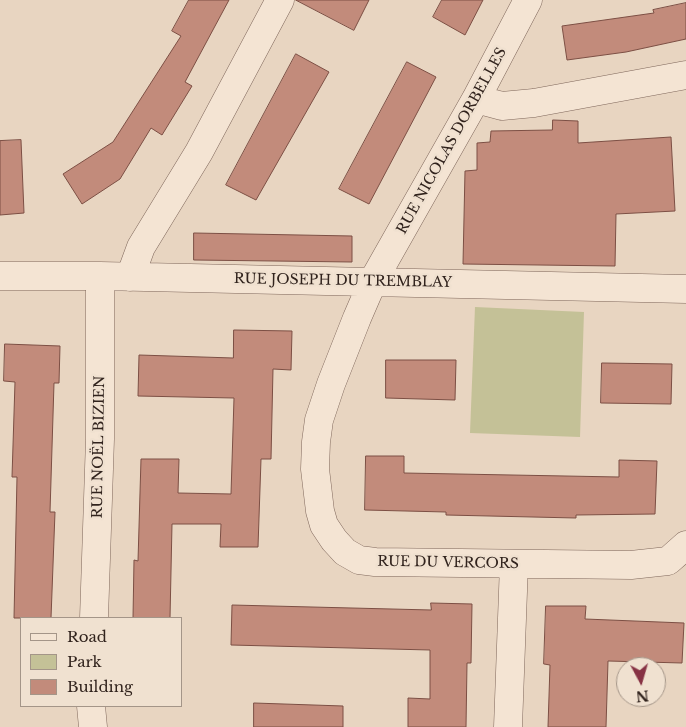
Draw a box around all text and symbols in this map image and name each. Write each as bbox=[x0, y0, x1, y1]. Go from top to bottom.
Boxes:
street label: RUE NICOLAS DORBELLES bbox=[394, 45, 510, 237]
street label: RUE JOSEPH DU TREMBLAY bbox=[234, 271, 452, 291]
street label: RUE NOËL BIZIEN bbox=[89, 376, 109, 518]
street label: RUE DU VERCORS bbox=[377, 553, 519, 573]
legend bbox=[20, 617, 182, 707]
text: Road bbox=[67, 627, 107, 646]
text: Park bbox=[67, 652, 102, 671]
north arrow bbox=[616, 657, 666, 707]
text: Building bbox=[67, 677, 133, 696]
text: N bbox=[635, 686, 650, 706]

